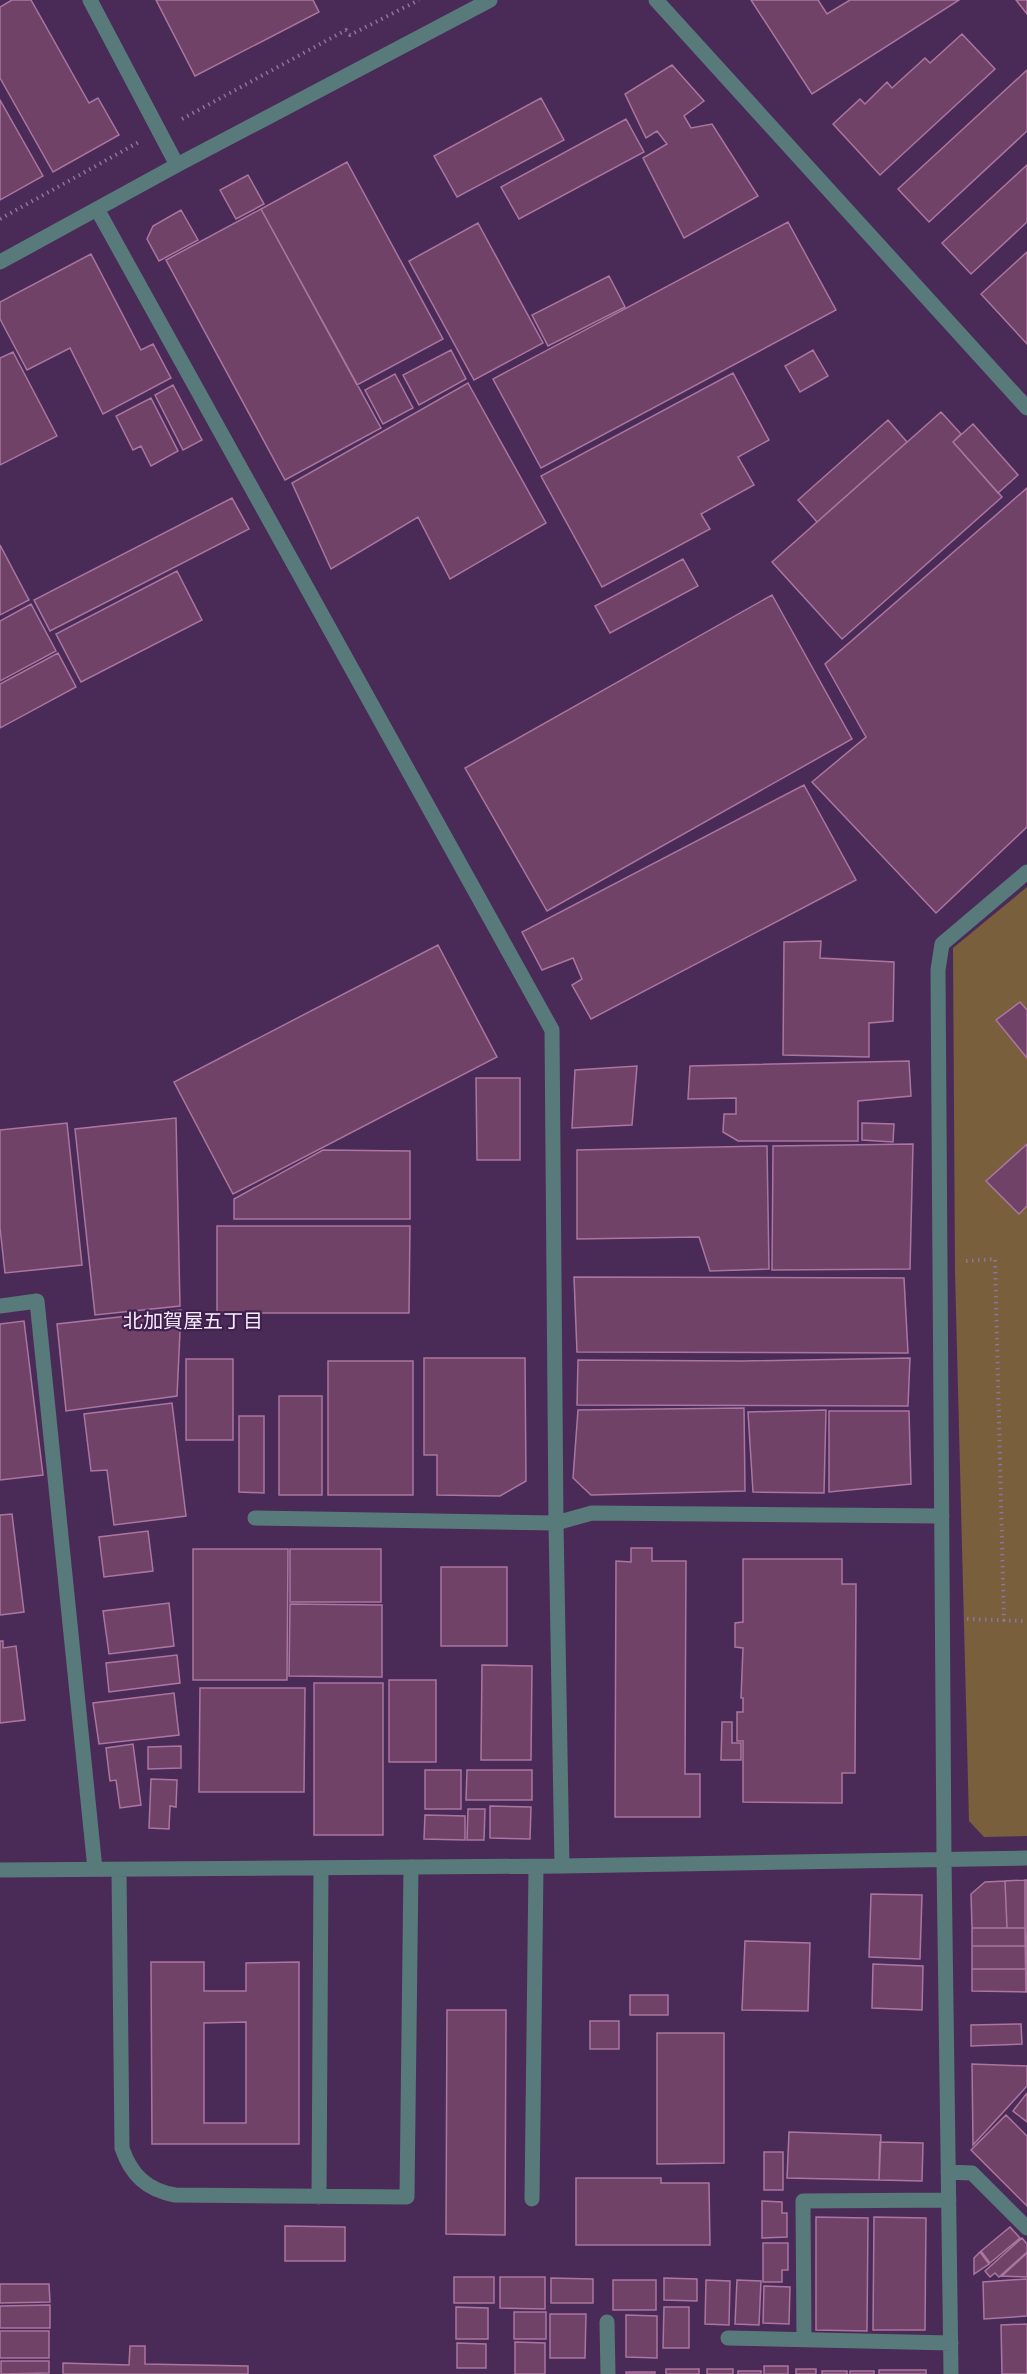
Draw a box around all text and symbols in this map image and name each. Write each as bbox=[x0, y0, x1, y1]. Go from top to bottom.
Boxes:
district label: 北加賀屋五丁目 bbox=[123, 1309, 263, 1333]

